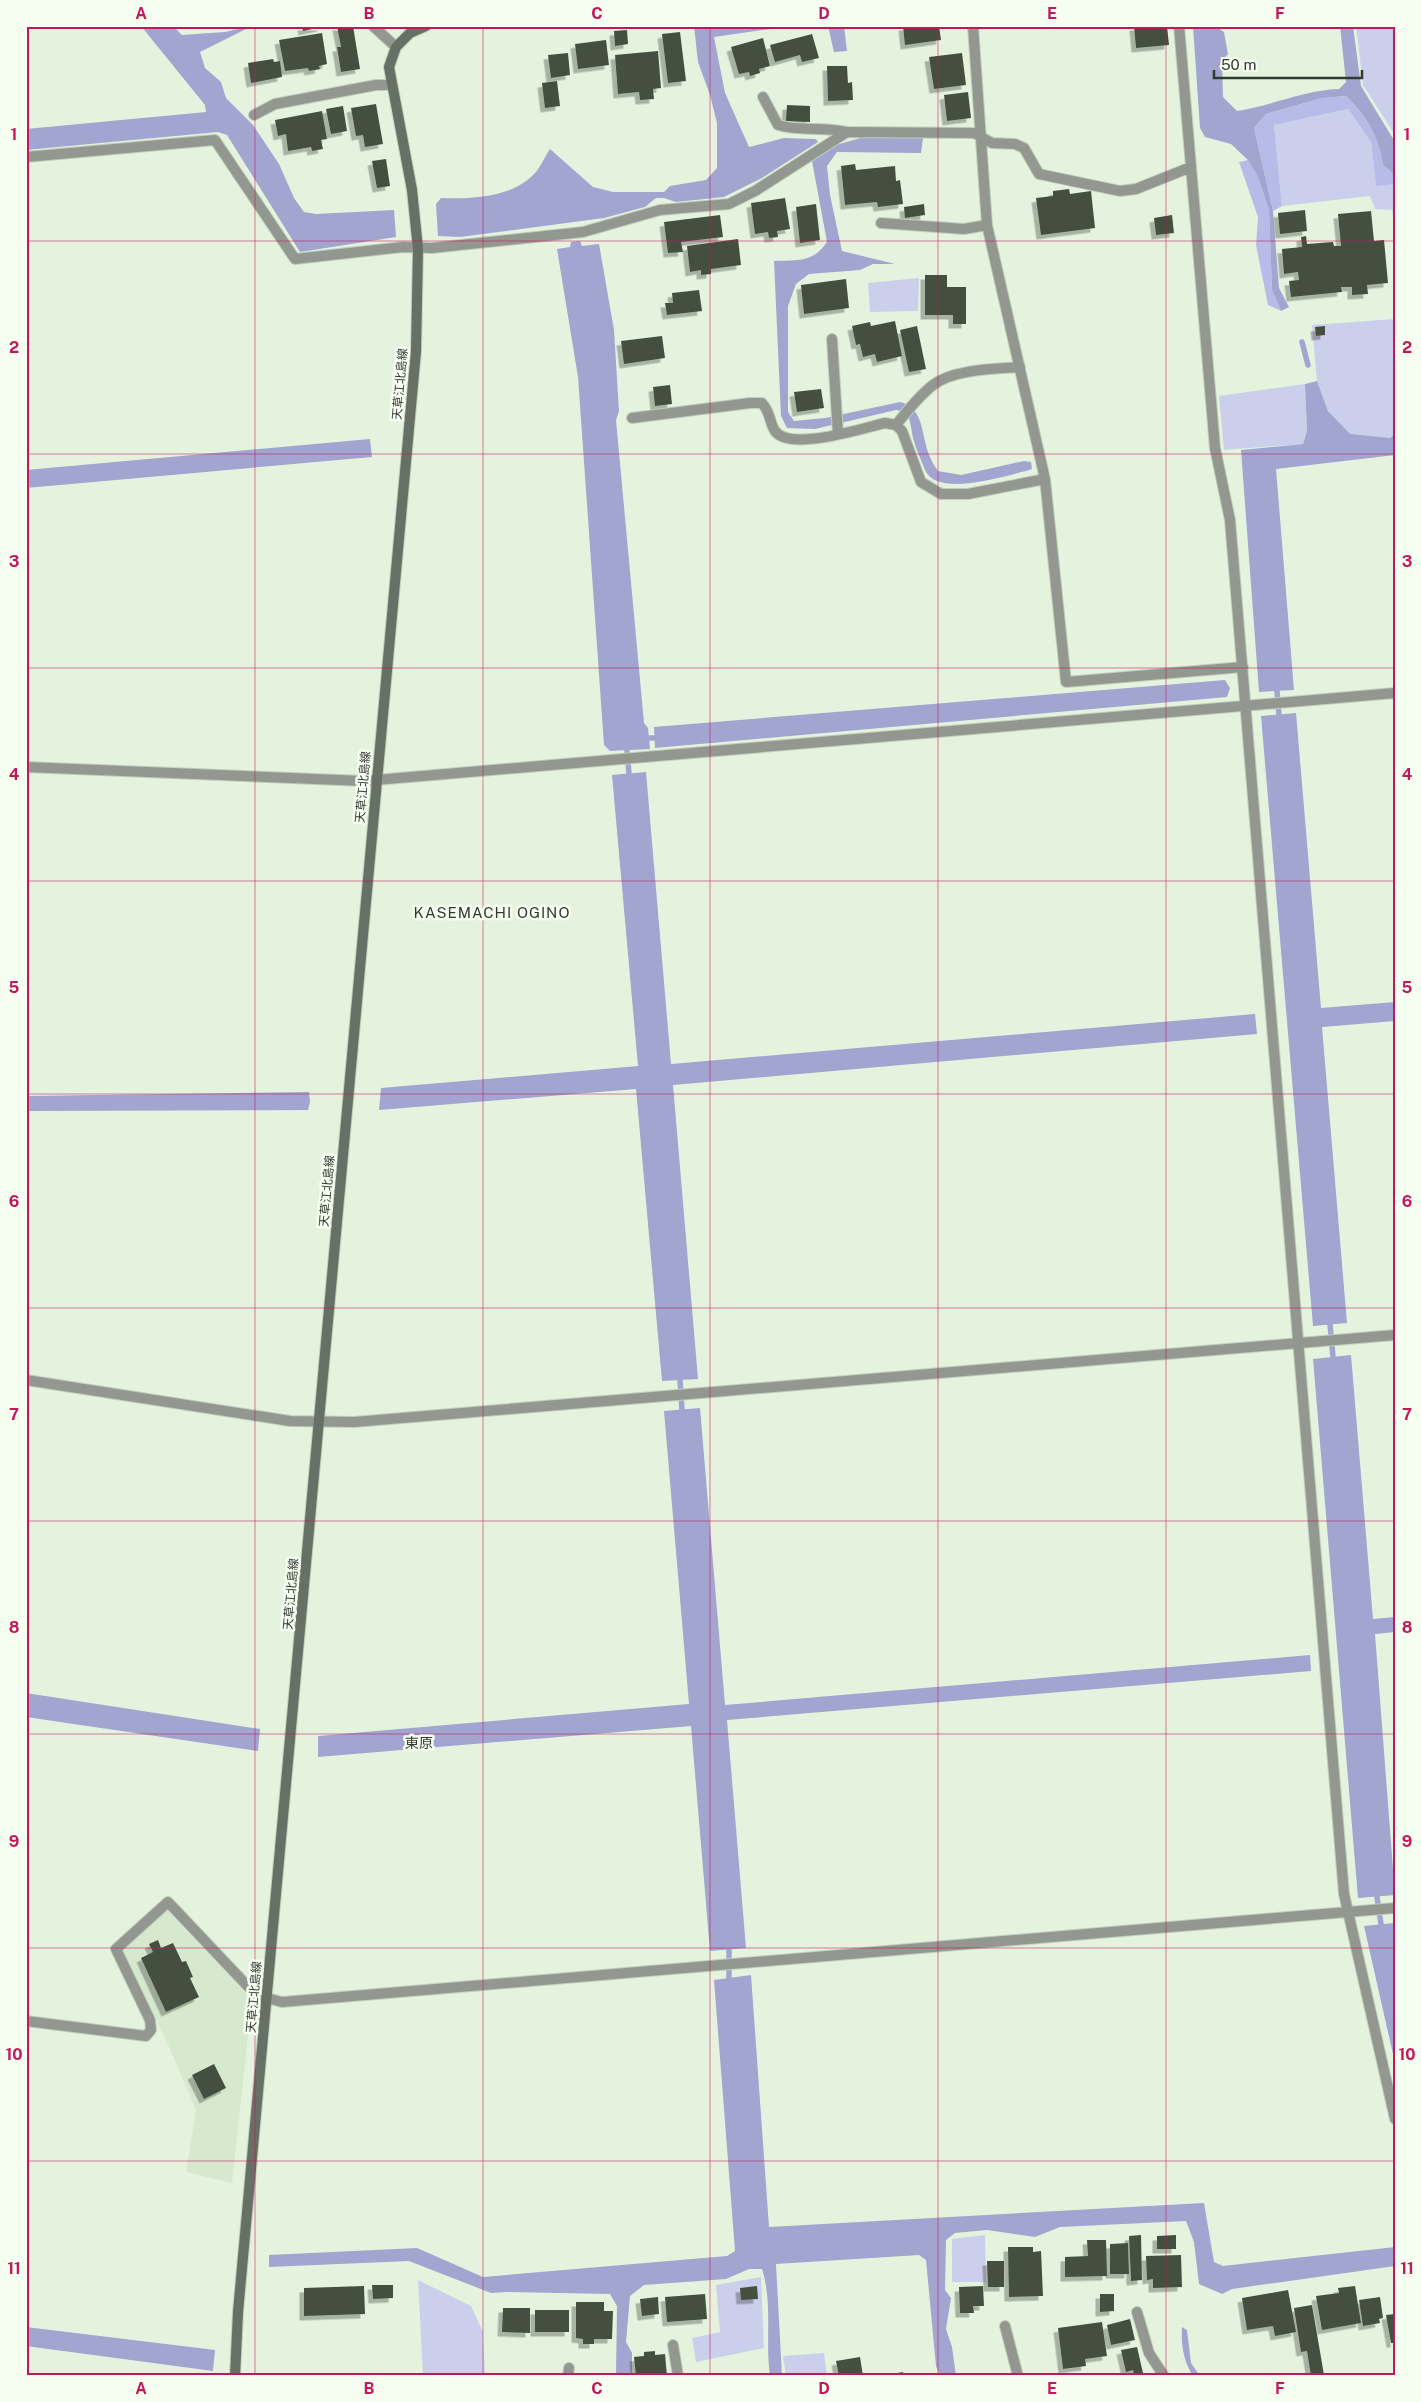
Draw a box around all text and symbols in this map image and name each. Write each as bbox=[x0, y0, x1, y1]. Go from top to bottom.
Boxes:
text: A bbox=[135, 4, 147, 23]
text: B bbox=[364, 4, 375, 23]
text: C bbox=[591, 4, 603, 23]
text: D bbox=[818, 4, 830, 23]
text: E bbox=[1047, 4, 1057, 23]
text: F bbox=[1275, 4, 1285, 23]
scale bar bbox=[1214, 48, 1361, 80]
text: 50 m bbox=[1221, 56, 1256, 73]
text: 1 bbox=[11, 125, 17, 144]
text: 1 bbox=[1404, 125, 1410, 144]
text: 2 bbox=[9, 338, 19, 357]
text: 2 bbox=[1402, 338, 1412, 357]
street label: 天草江北島線 bbox=[390, 348, 410, 420]
text: 3 bbox=[9, 552, 19, 571]
text: 3 bbox=[1402, 552, 1412, 571]
street label: 天草江北島線 bbox=[353, 751, 373, 823]
text: 4 bbox=[9, 765, 20, 784]
text: 4 bbox=[1402, 765, 1413, 784]
district label: KASEMACHI OGINO bbox=[414, 904, 570, 921]
text: 5 bbox=[9, 978, 20, 997]
text: 5 bbox=[1402, 978, 1413, 997]
street label: 天草江北島線 bbox=[317, 1155, 337, 1227]
text: 6 bbox=[9, 1192, 19, 1211]
text: 6 bbox=[1402, 1192, 1412, 1211]
text: 7 bbox=[9, 1405, 19, 1424]
text: 7 bbox=[1402, 1405, 1412, 1424]
street label: 天草江北島線 bbox=[281, 1558, 301, 1630]
text: 8 bbox=[9, 1618, 20, 1637]
text: 8 bbox=[1402, 1618, 1413, 1637]
district label: 東原 bbox=[405, 1735, 433, 1751]
text: 9 bbox=[9, 1832, 19, 1851]
text: 9 bbox=[1402, 1832, 1412, 1851]
street label: 天草江北島線 bbox=[244, 1961, 264, 2033]
text: 10 bbox=[5, 2045, 23, 2064]
text: 10 bbox=[1398, 2045, 1416, 2064]
text: 11 bbox=[7, 2259, 21, 2278]
text: 11 bbox=[1400, 2259, 1414, 2278]
text: A bbox=[135, 2379, 147, 2398]
text: B bbox=[364, 2379, 375, 2398]
text: C bbox=[591, 2379, 603, 2398]
text: D bbox=[818, 2379, 830, 2398]
text: E bbox=[1047, 2379, 1057, 2398]
text: F bbox=[1275, 2379, 1285, 2398]

